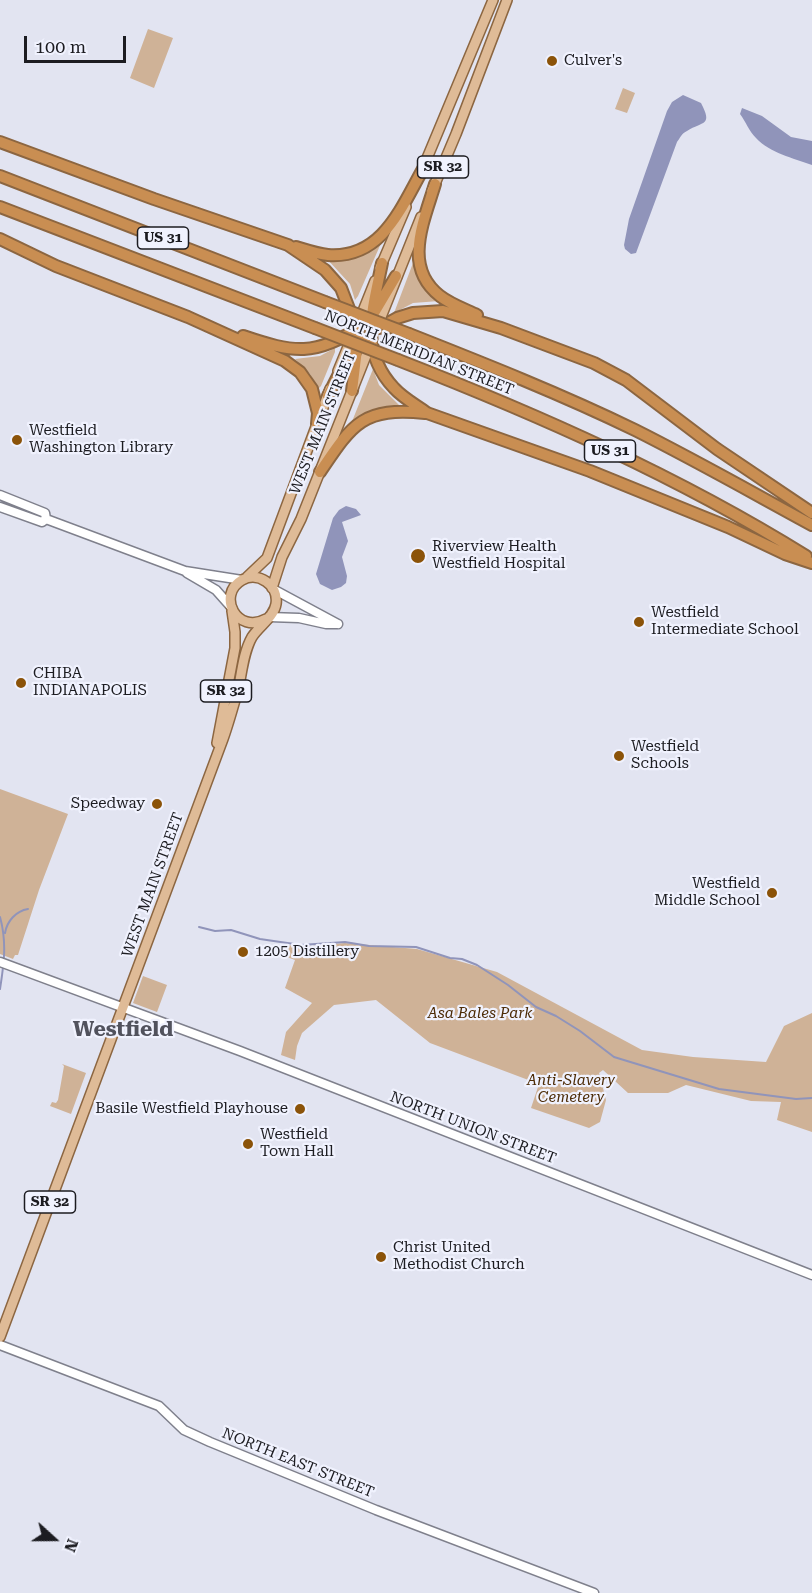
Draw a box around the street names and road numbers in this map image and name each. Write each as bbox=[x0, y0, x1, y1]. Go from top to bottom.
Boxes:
road number: SR 32 bbox=[418, 156, 468, 178]
road number: US 31 bbox=[138, 227, 188, 249]
street label: NORTH MERIDIAN STREET bbox=[322, 307, 516, 399]
street label: WEST MAIN STREET bbox=[286, 349, 360, 497]
road number: US 31 bbox=[584, 440, 636, 462]
road number: SR 32 bbox=[200, 680, 252, 702]
street label: WEST MAIN STREET bbox=[118, 810, 188, 960]
street label: NORTH UNION STREET bbox=[387, 1088, 559, 1168]
road number: SR 32 bbox=[25, 1191, 76, 1213]
street label: NORTH EAST STREET bbox=[219, 1424, 377, 1502]

